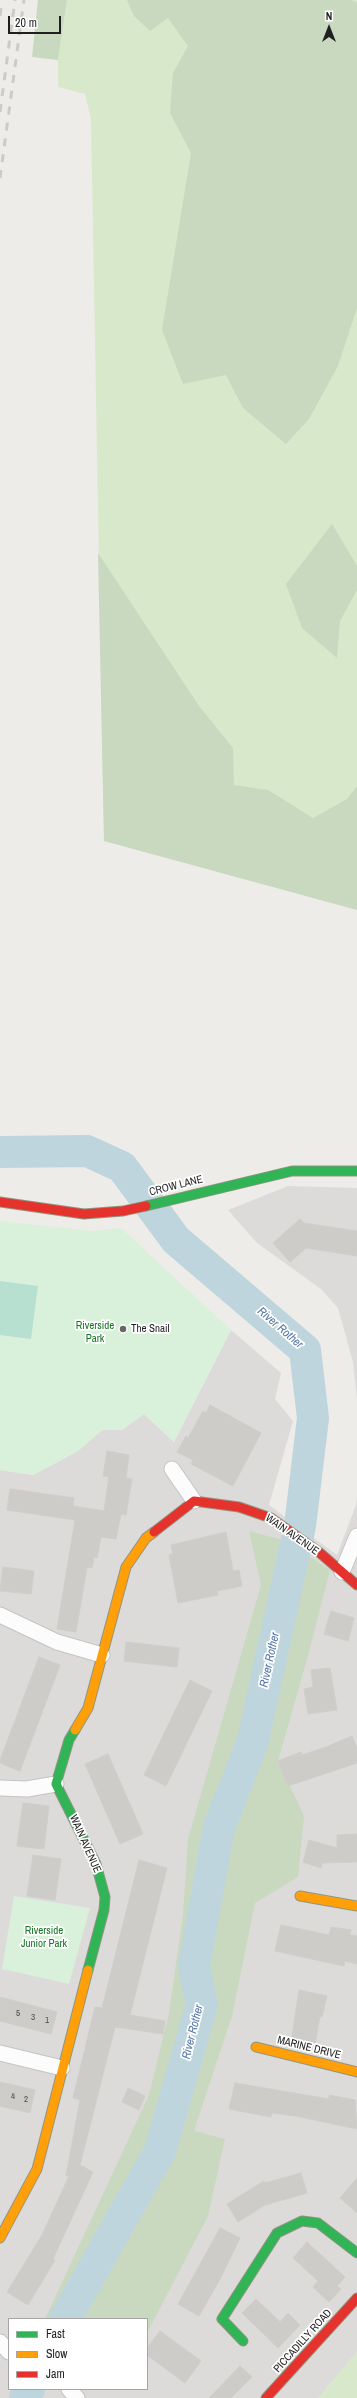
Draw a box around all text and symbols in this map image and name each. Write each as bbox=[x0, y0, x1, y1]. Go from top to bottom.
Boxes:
scale bar bbox=[10, 8, 63, 34]
north arrow bbox=[309, 8, 349, 48]
text: N bbox=[326, 9, 332, 23]
text: 20 m bbox=[15, 15, 37, 31]
street label: CROW LANE bbox=[148, 1173, 204, 1199]
water label: River Rother bbox=[254, 1304, 306, 1352]
park label: Riverside Park bbox=[76, 1319, 114, 1345]
place label: The Snail bbox=[131, 1322, 170, 1336]
marker: The Snail bbox=[118, 1324, 128, 1334]
street label: WAIN AVENUE bbox=[263, 1512, 321, 1558]
water label: River Rother bbox=[257, 1631, 283, 1689]
street label: WAIN AVENUE bbox=[66, 1813, 104, 1875]
park label: Riverside Junior Park bbox=[21, 1924, 67, 1950]
water label: River Rother bbox=[179, 2003, 207, 2061]
house number: 5 bbox=[16, 2009, 20, 2019]
house number: 3 bbox=[31, 2013, 35, 2023]
house number: 1 bbox=[45, 2016, 49, 2026]
street label: MARINE DRIVE bbox=[276, 2034, 342, 2062]
house number: 4 bbox=[11, 2092, 15, 2102]
house number: 2 bbox=[24, 2095, 28, 2105]
street label: PICCADILLY ROAD bbox=[271, 2307, 335, 2375]
legend bbox=[8, 2318, 148, 2390]
text: Fast bbox=[46, 2326, 65, 2342]
text: Slow bbox=[46, 2346, 67, 2362]
text: Jam bbox=[46, 2366, 65, 2382]

